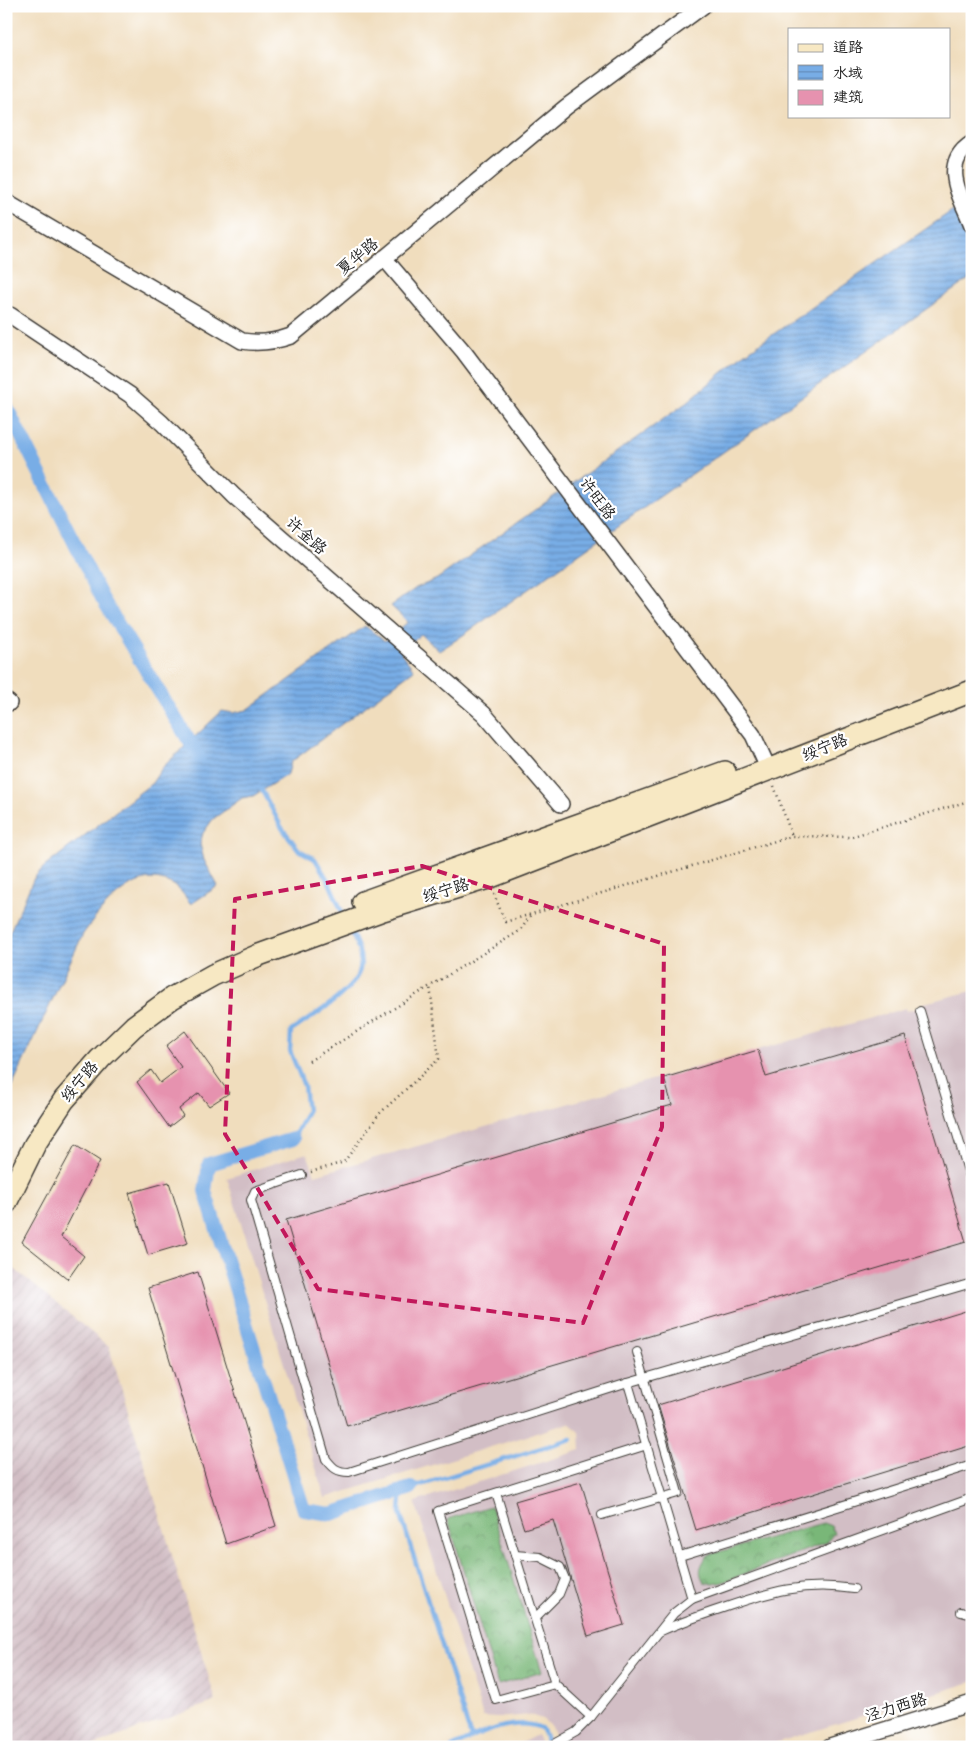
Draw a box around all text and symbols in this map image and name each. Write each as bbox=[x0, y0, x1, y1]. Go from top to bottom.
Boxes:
legend bbox=[788, 28, 950, 118]
text: 道路 bbox=[833, 38, 863, 58]
text: 水域 bbox=[833, 64, 863, 84]
text: 建筑 bbox=[833, 88, 863, 108]
street label: 夏华路 bbox=[333, 234, 383, 280]
street label: 许旺路 bbox=[574, 474, 620, 524]
street label: 许金路 bbox=[281, 512, 331, 560]
street label: 绥宁路 bbox=[799, 729, 851, 767]
street label: 绥宁路 bbox=[420, 874, 472, 908]
street label: 绥宁路 bbox=[57, 1057, 103, 1107]
street label: 泾力西路 bbox=[862, 1689, 930, 1727]

